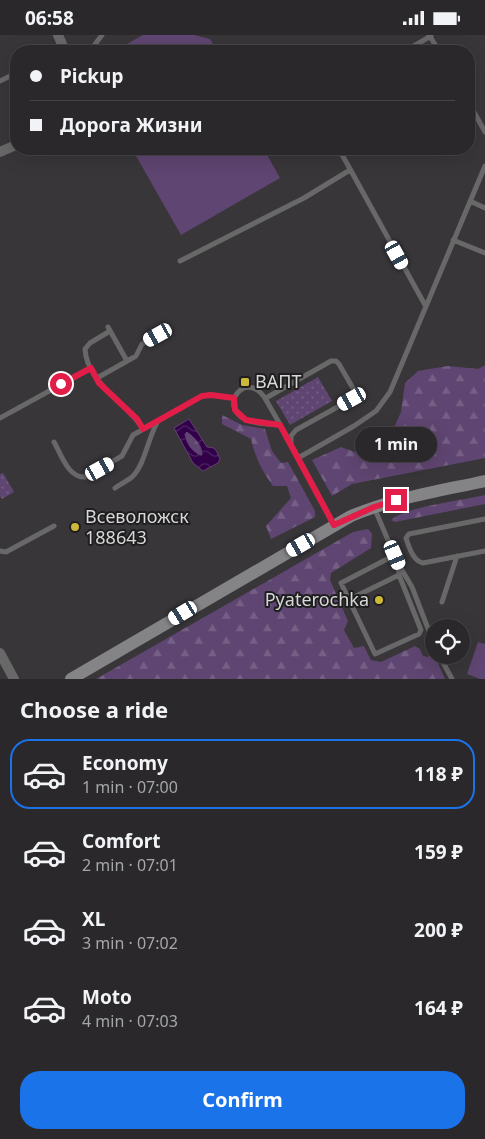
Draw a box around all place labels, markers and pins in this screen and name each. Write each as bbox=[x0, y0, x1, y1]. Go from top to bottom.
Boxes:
place label: ВАПТ bbox=[255, 369, 301, 393]
marker: ВАПТ bbox=[239, 376, 251, 388]
place label: Всеволожск 188643 bbox=[85, 504, 189, 549]
marker: Всеволожск 188643 bbox=[69, 521, 81, 533]
place label: Pyaterochka bbox=[265, 587, 369, 611]
marker: Pyaterochka bbox=[373, 594, 385, 606]

